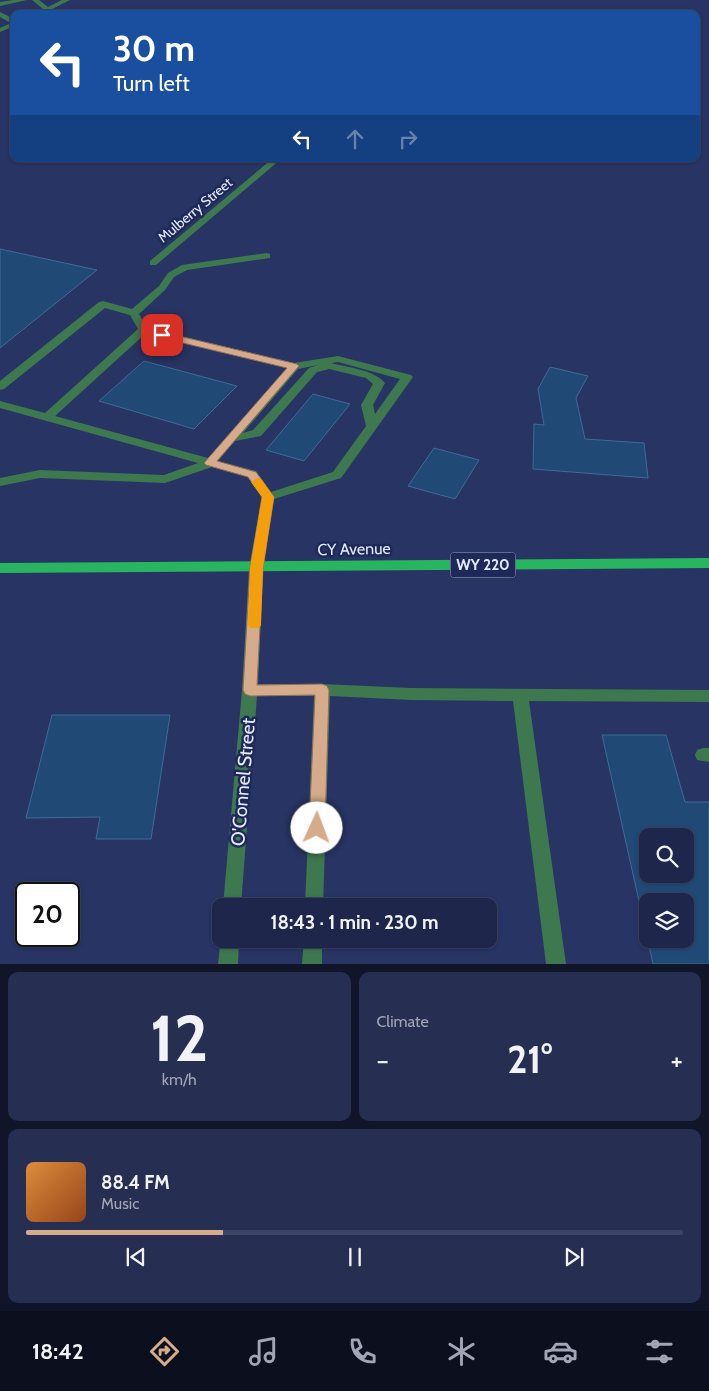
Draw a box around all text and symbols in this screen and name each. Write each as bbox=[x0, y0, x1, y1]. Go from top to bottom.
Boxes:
text: 30 m bbox=[113, 27, 195, 70]
icon: left bbox=[30, 30, 95, 95]
text: Turn left bbox=[113, 70, 190, 97]
icon: left bbox=[288, 125, 316, 153]
icon: ahead bbox=[341, 125, 369, 153]
icon: right bbox=[394, 125, 422, 153]
street label: Mulberry Street bbox=[154, 173, 236, 246]
pin bbox=[141, 314, 183, 356]
icon: arrive bbox=[148, 321, 176, 349]
street label: CY Avenue bbox=[317, 539, 391, 559]
road number: WY 220 bbox=[450, 552, 516, 578]
street label: O'Connel Street bbox=[226, 716, 260, 847]
position arrow bbox=[290, 801, 342, 853]
map controls bbox=[639, 828, 694, 948]
button: search bbox=[639, 828, 694, 883]
speed limit sign: 20 bbox=[15, 882, 80, 947]
button: layers bbox=[639, 893, 694, 948]
text: 18:43 · 1 min · 230 m bbox=[271, 911, 439, 934]
text: 12 bbox=[150, 998, 208, 1077]
text: Climate bbox=[377, 1012, 429, 1031]
text: 21° bbox=[507, 1036, 552, 1083]
text: − bbox=[377, 1043, 389, 1077]
text: + bbox=[671, 1043, 683, 1077]
text: km/h bbox=[162, 1070, 197, 1089]
text: 88.4 FM bbox=[101, 1171, 170, 1194]
text: Music bbox=[101, 1194, 139, 1213]
icon: previous bbox=[122, 1243, 150, 1271]
icon: pause bbox=[341, 1243, 369, 1271]
icon: next bbox=[560, 1243, 588, 1271]
icon: directions bbox=[147, 1334, 182, 1369]
icon: music bbox=[246, 1334, 281, 1369]
icon: phone bbox=[345, 1334, 380, 1369]
icon: climate bbox=[444, 1334, 479, 1369]
icon: car bbox=[543, 1334, 578, 1369]
icon: filters bbox=[642, 1334, 677, 1369]
text: 18:42 bbox=[32, 1338, 84, 1365]

